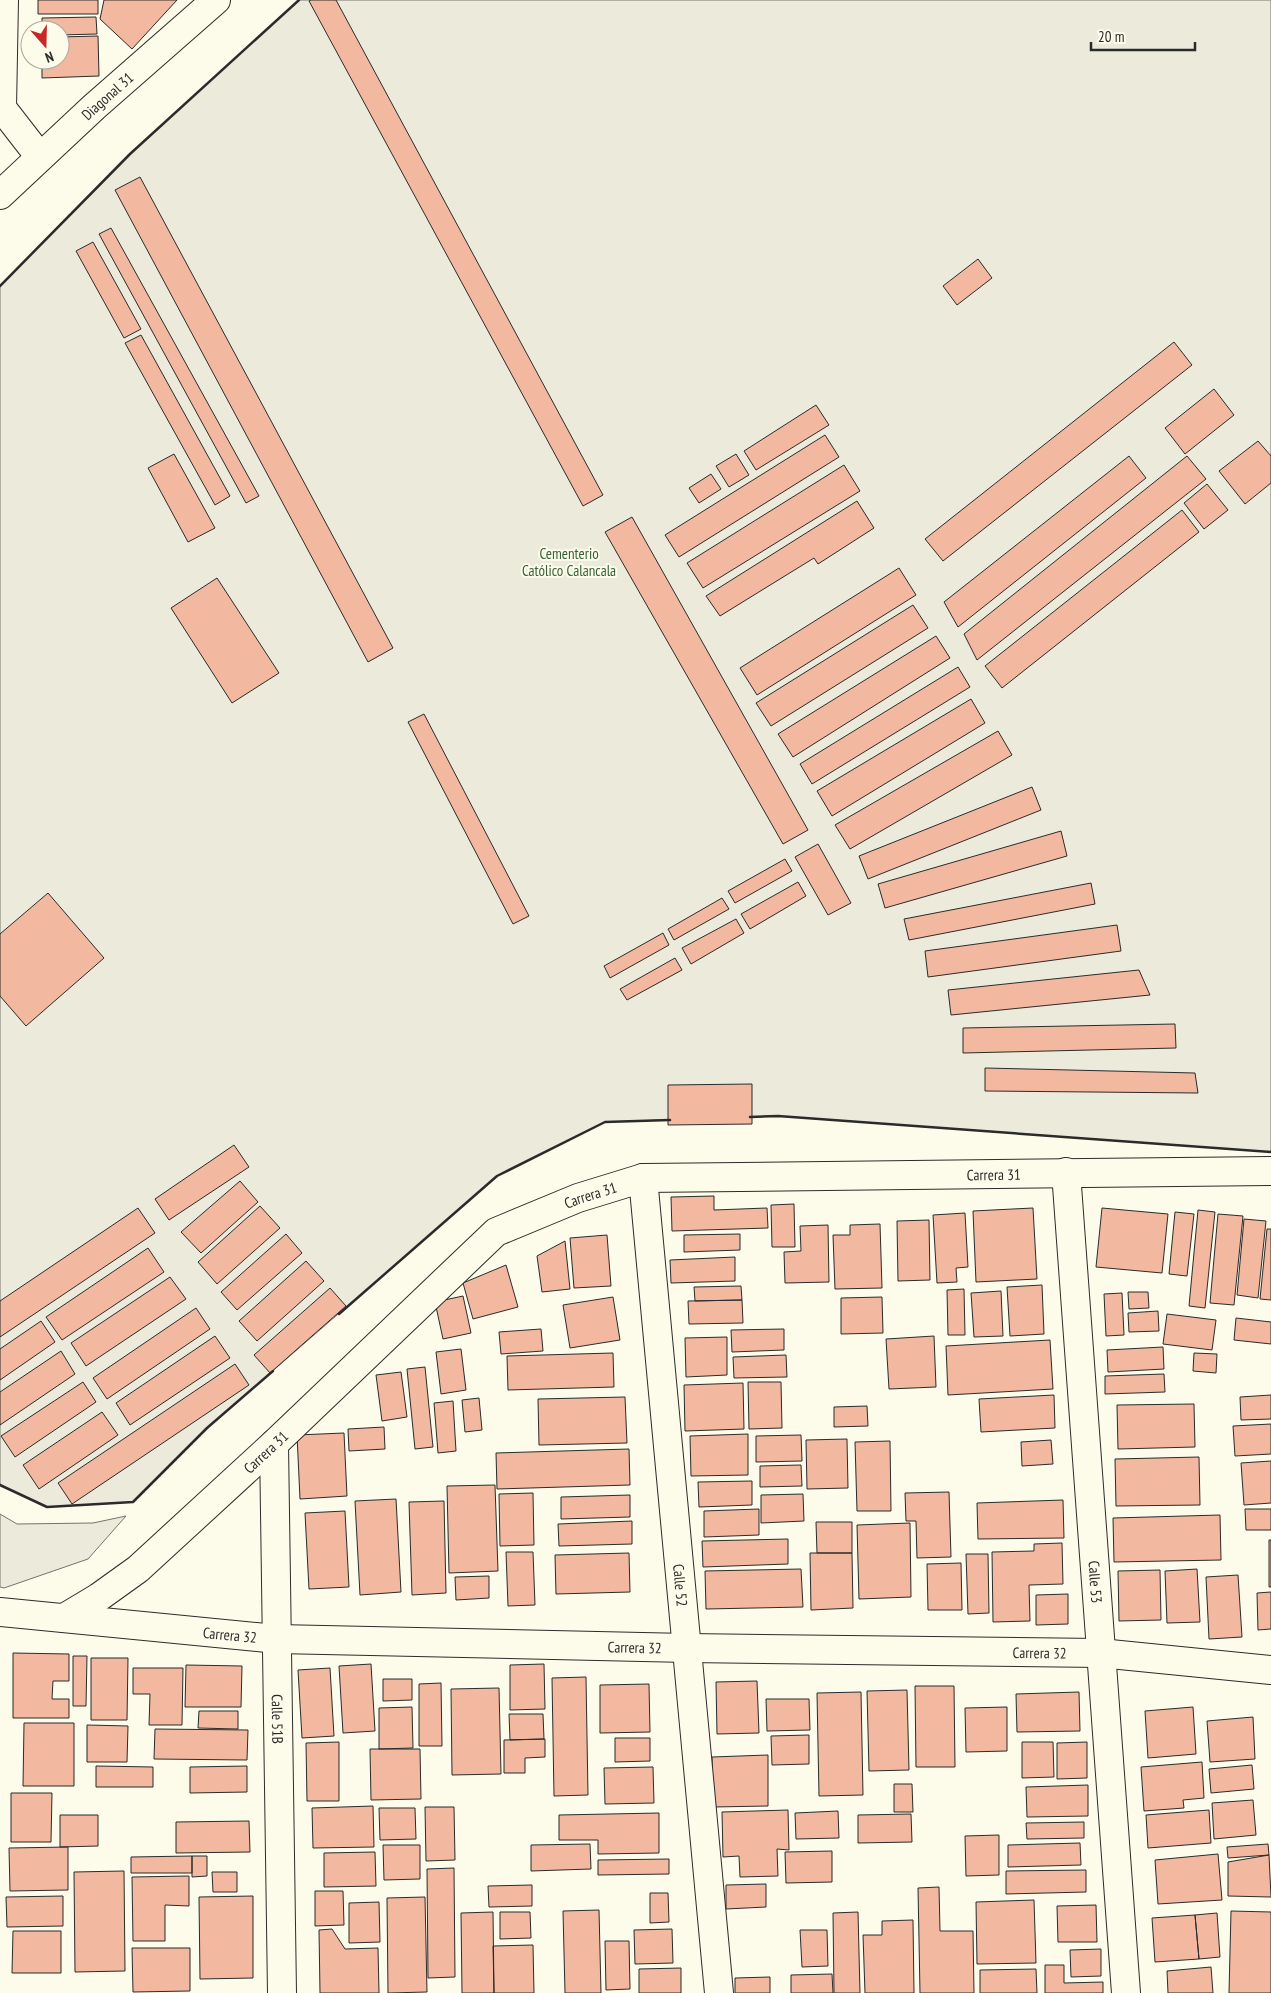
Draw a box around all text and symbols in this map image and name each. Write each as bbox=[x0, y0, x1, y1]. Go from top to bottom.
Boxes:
north arrow bbox=[20, 20, 70, 70]
scale bar bbox=[1091, 20, 1195, 52]
text: 20 m bbox=[1098, 27, 1124, 46]
text: N bbox=[43, 47, 56, 67]
street label: Diagonal 31 bbox=[77, 68, 137, 124]
park label: Cementerio Católico Calancala bbox=[522, 544, 616, 580]
street label: Carrera 31 bbox=[967, 1164, 1021, 1184]
street label: Carrera 31 bbox=[561, 1177, 619, 1212]
street label: Carrera 31 bbox=[239, 1426, 292, 1477]
street label: Calle 53 bbox=[1085, 1560, 1107, 1604]
street label: Calle 52 bbox=[670, 1563, 692, 1607]
street label: Carrera 32 bbox=[202, 1622, 258, 1646]
street label: Carrera 32 bbox=[607, 1637, 662, 1657]
street label: Carrera 32 bbox=[1012, 1642, 1067, 1662]
street label: Calle 51B bbox=[268, 1694, 288, 1744]

